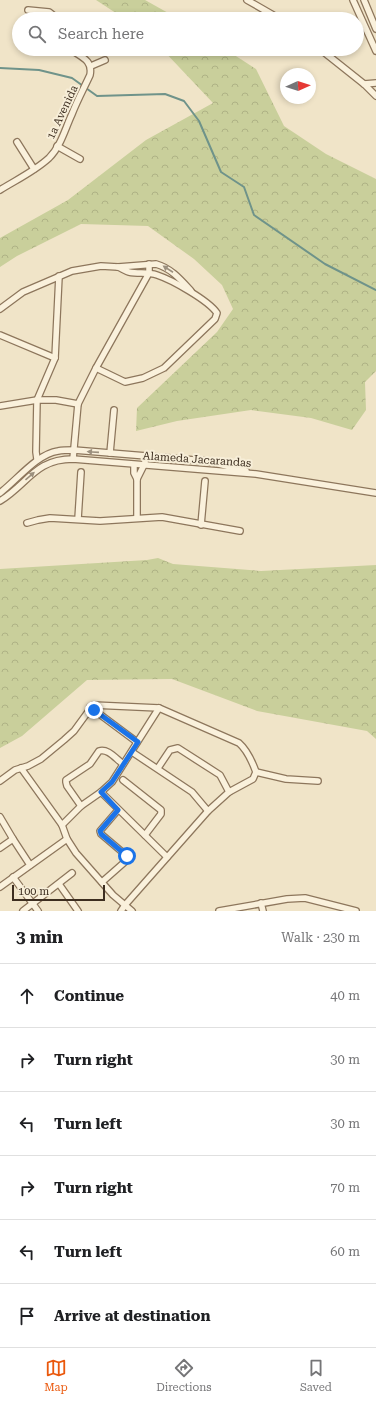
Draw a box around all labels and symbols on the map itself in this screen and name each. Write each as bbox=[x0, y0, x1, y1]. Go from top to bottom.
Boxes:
north arrow bbox=[280, 68, 316, 104]
street label: 1a Avenida bbox=[44, 83, 81, 141]
one-way arrow bbox=[162, 266, 174, 273]
one-way arrow bbox=[87, 448, 99, 455]
street label: Alameda Jacarandas bbox=[142, 449, 252, 470]
one-way arrow bbox=[24, 471, 35, 480]
route end bbox=[85, 701, 103, 719]
route start bbox=[118, 847, 136, 865]
scale bar bbox=[12, 883, 105, 902]

